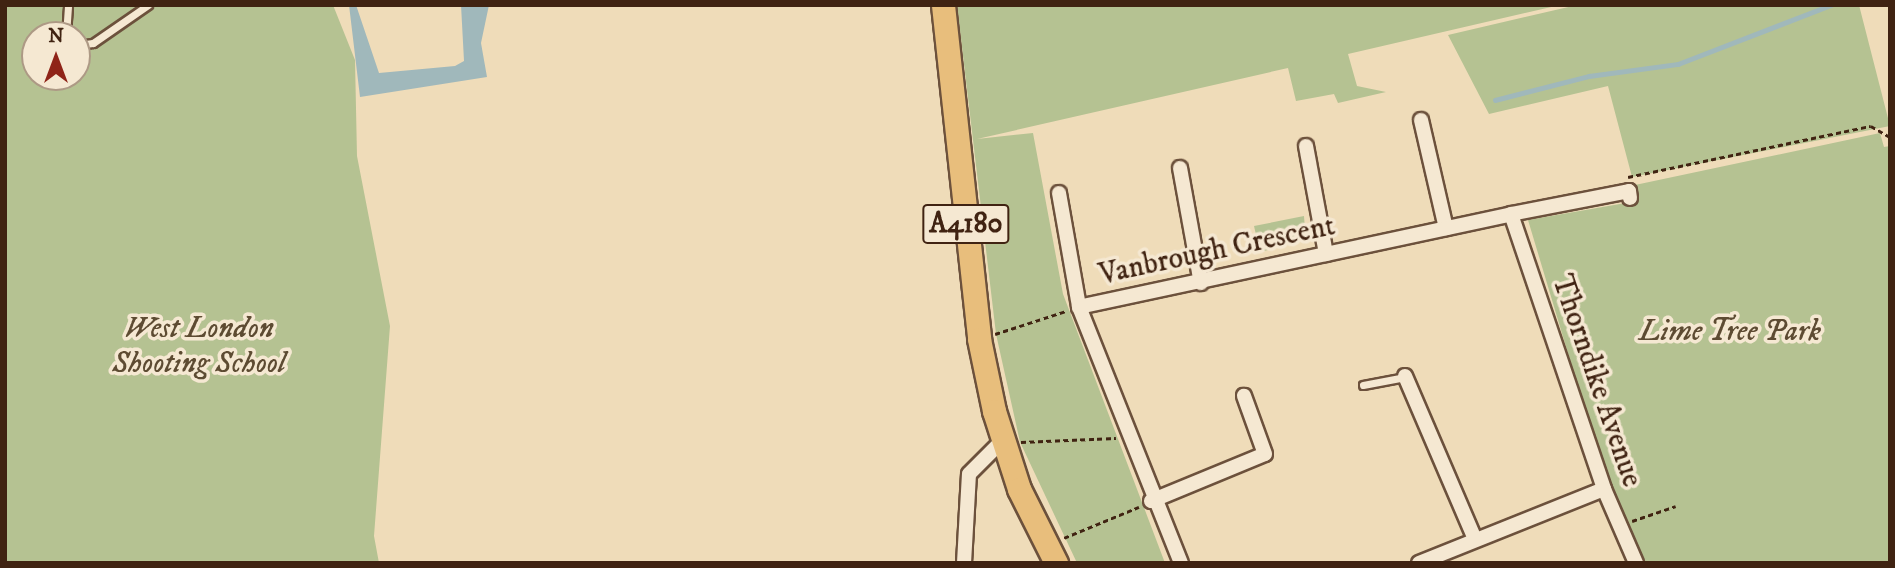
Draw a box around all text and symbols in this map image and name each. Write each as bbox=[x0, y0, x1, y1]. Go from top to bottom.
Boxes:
north arrow bbox=[21, 21, 91, 91]
text: N bbox=[48, 25, 64, 48]
road number: A4180 bbox=[922, 200, 1010, 248]
street label: Vanbrough Crescent bbox=[1096, 208, 1338, 294]
street label: Thorndike Avenue bbox=[1543, 270, 1649, 492]
park label: West London Shooting School bbox=[112, 311, 286, 382]
park label: Lime Tree Park bbox=[1639, 314, 1821, 350]

